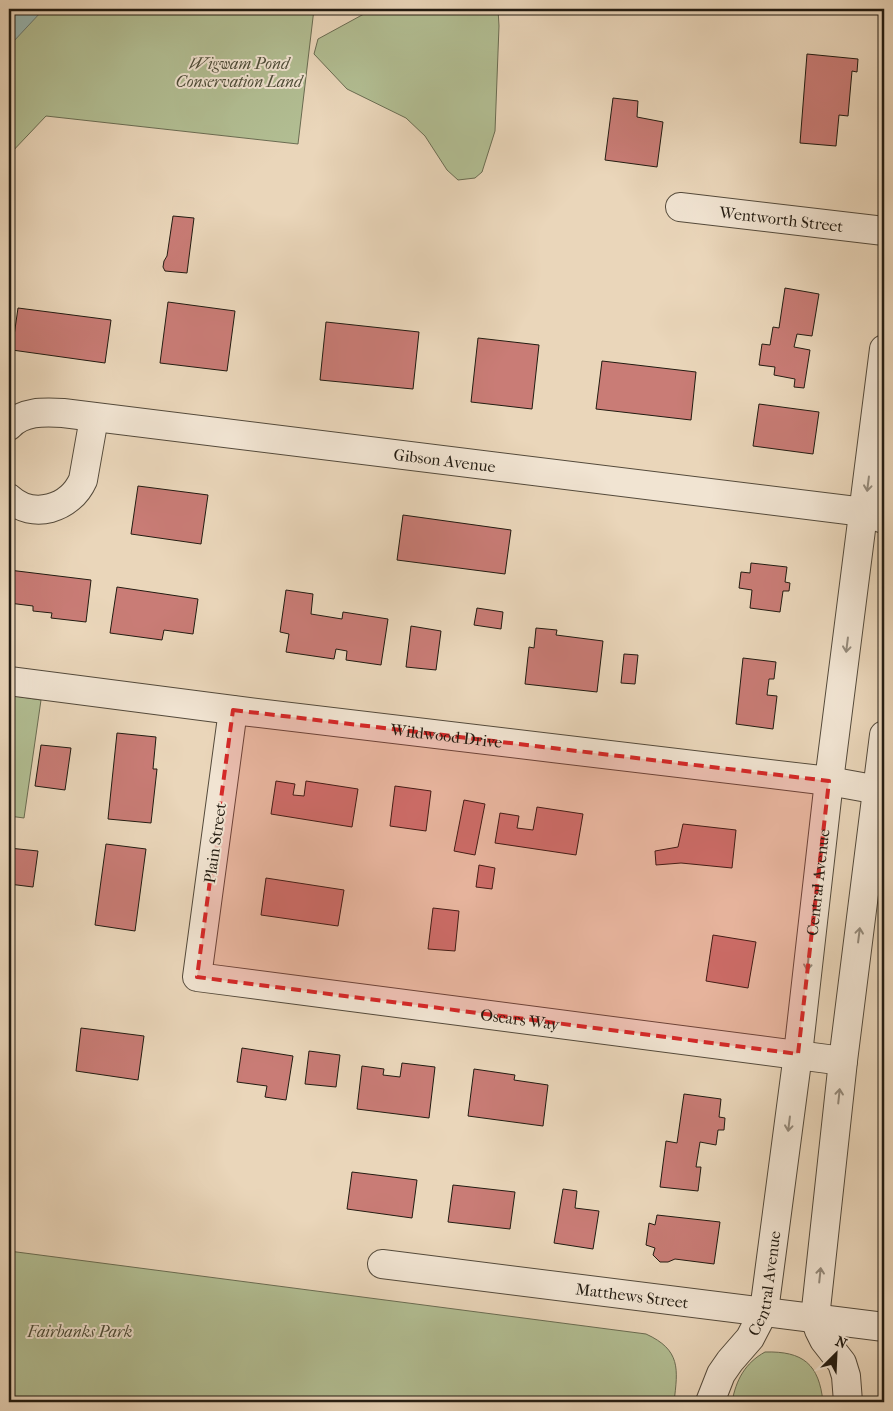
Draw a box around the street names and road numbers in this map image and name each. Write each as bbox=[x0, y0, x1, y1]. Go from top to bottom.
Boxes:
street label: Wentworth Street bbox=[717, 202, 844, 236]
street label: Gibson Avenue bbox=[392, 444, 497, 476]
street label: Wildwood Drive bbox=[389, 719, 504, 752]
street label: Plain Street bbox=[200, 801, 230, 885]
street label: Central Avenue bbox=[802, 828, 833, 937]
street label: Oscars Way bbox=[479, 1004, 561, 1034]
street label: Central Avenue bbox=[743, 1229, 784, 1339]
street label: Matthews Street bbox=[574, 1279, 690, 1312]

